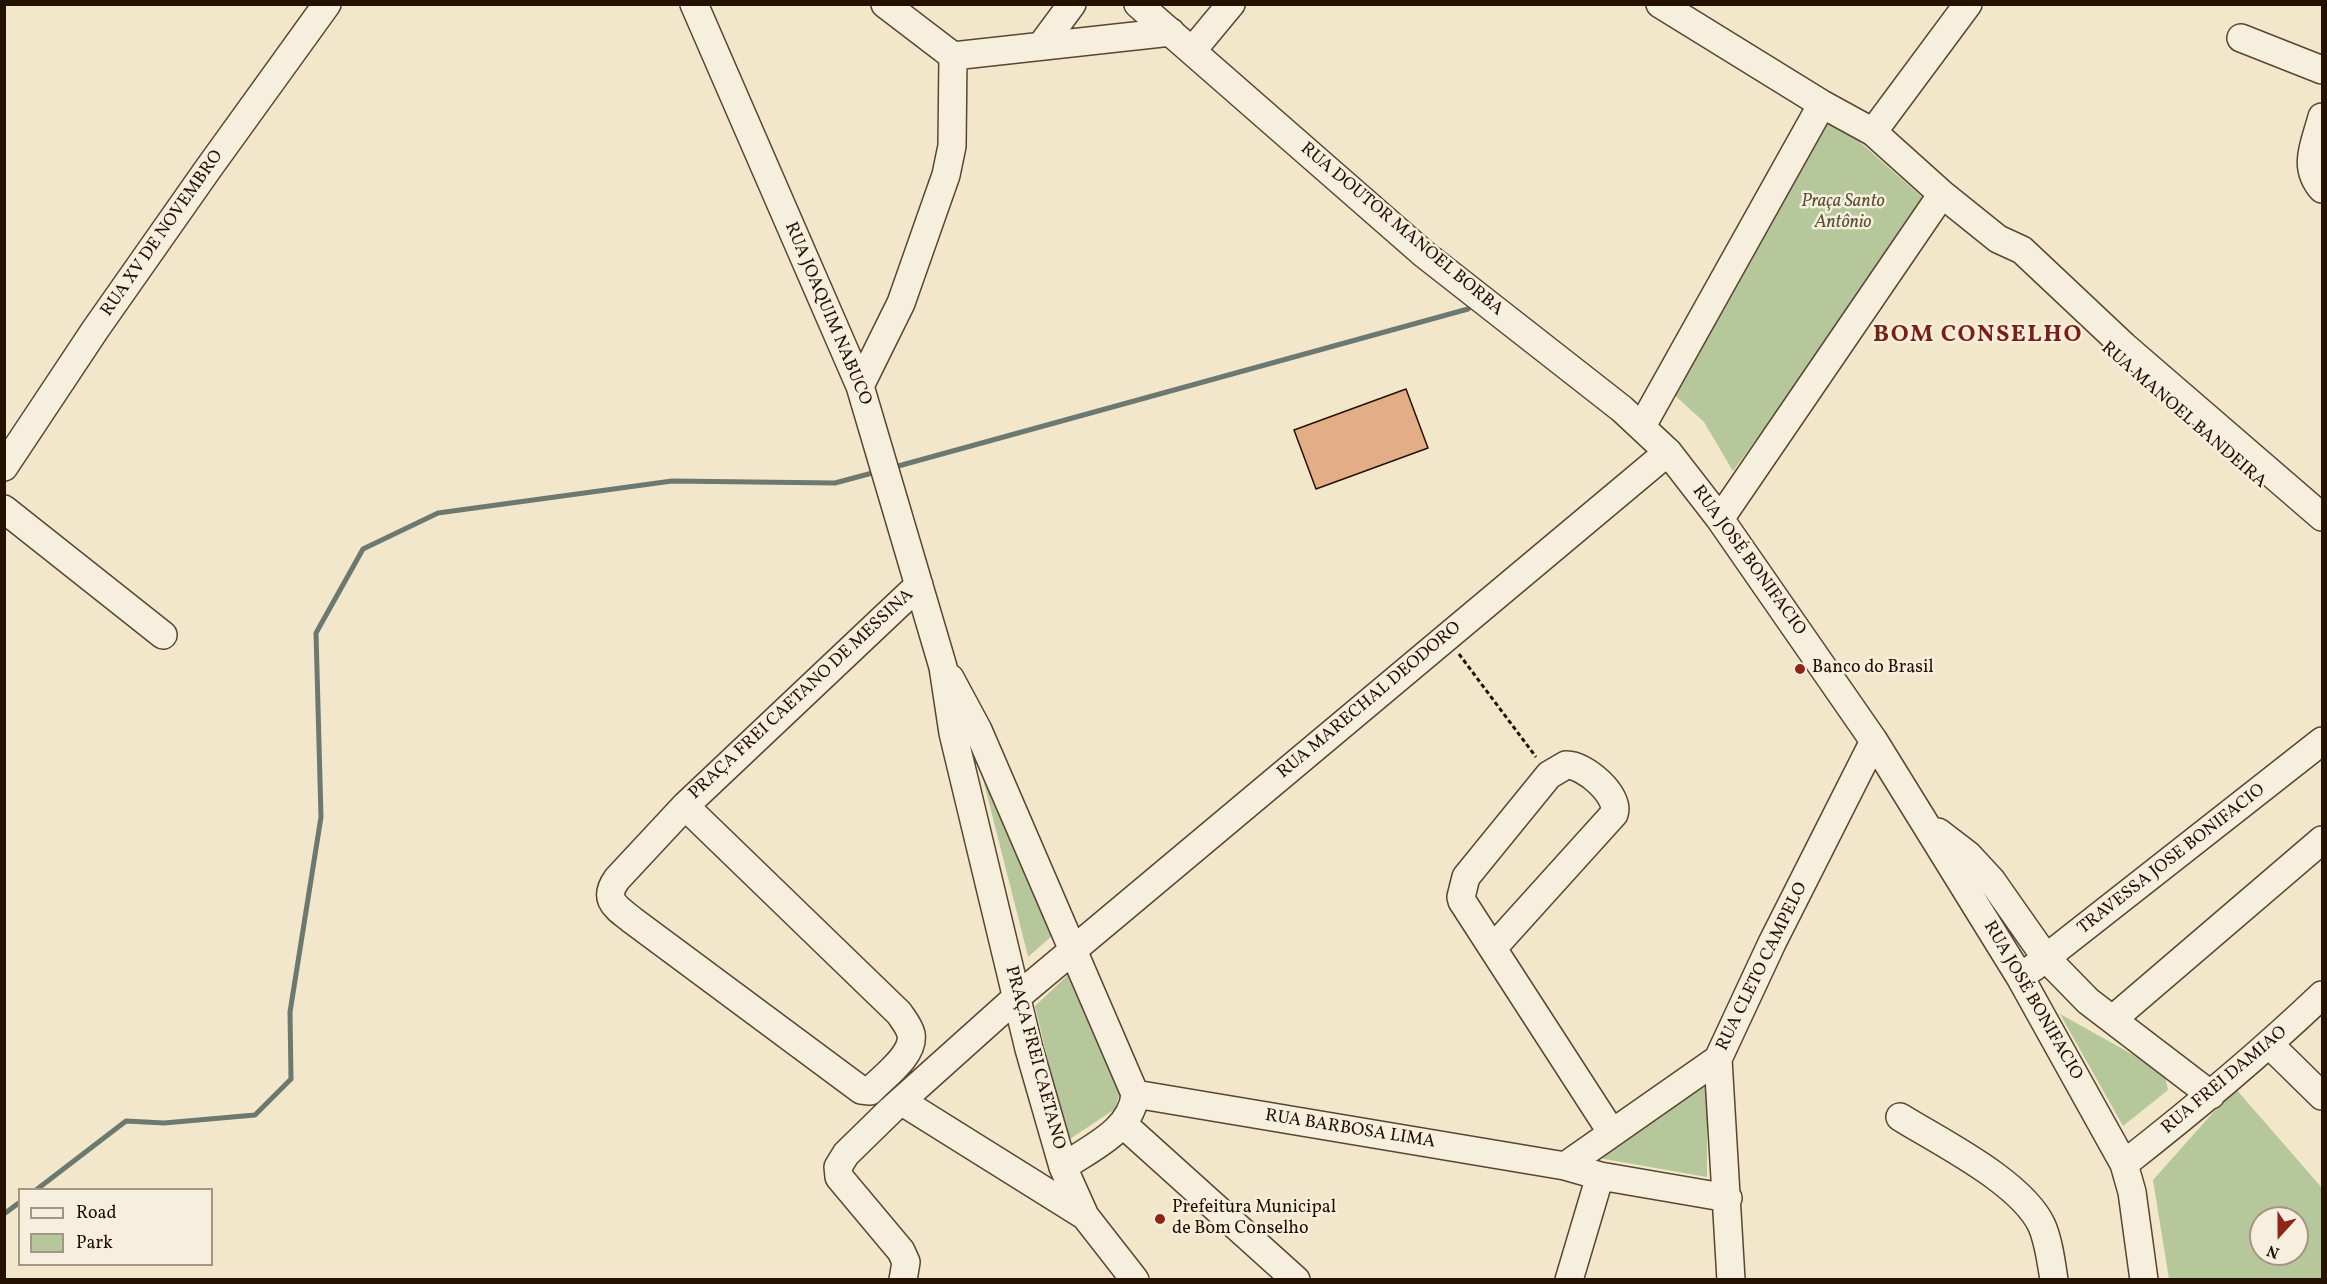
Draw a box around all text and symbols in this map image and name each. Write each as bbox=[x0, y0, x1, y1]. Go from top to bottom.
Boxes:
street label: RUA DOUTOR MANOEL BORBA bbox=[1295, 139, 1507, 321]
street label: RUA XV DE NOVEMBRO bbox=[97, 147, 229, 321]
park label: Praça Santo Antônio bbox=[1801, 192, 1885, 234]
street label: RUA JOAQUIM NABUCO bbox=[779, 219, 875, 409]
district label: BOM CONSELHO bbox=[1873, 323, 2083, 351]
street label: RUA MANOEL BANDEIRA bbox=[2096, 338, 2270, 494]
street label: RUA JOSÉ BONIFACIO bbox=[1686, 482, 1810, 640]
street label: PRAÇA FREI CAETANO DE MESSINA bbox=[685, 585, 919, 805]
street label: RUA MARECHAL DEODORO bbox=[1274, 618, 1466, 784]
place label: Banco do Brasil bbox=[1812, 658, 1934, 680]
marker: Banco do Brasil bbox=[1793, 662, 1807, 676]
street label: TRAVESSA JOSE BONIFACIO bbox=[2074, 780, 2270, 940]
street label: RUA CLETO CAMPELO bbox=[1713, 879, 1813, 1055]
street label: RUA JOSÉ BONIFACIO bbox=[1978, 918, 2086, 1084]
street label: PRAÇA FREI CAETANO bbox=[999, 964, 1069, 1152]
street label: RUA FREI DAMIAO bbox=[2158, 1022, 2292, 1140]
street label: RUA BARBOSA LIMA bbox=[1263, 1106, 1437, 1154]
legend bbox=[18, 1188, 213, 1266]
place label: Prefeitura Municipal de Bom Conselho bbox=[1172, 1198, 1336, 1240]
text: Road bbox=[76, 1201, 117, 1226]
north arrow bbox=[2249, 1206, 2309, 1266]
marker: Prefeitura Municipal de Bom Conselho bbox=[1153, 1212, 1167, 1226]
text: Park bbox=[76, 1231, 113, 1256]
text: N bbox=[2264, 1239, 2283, 1263]

